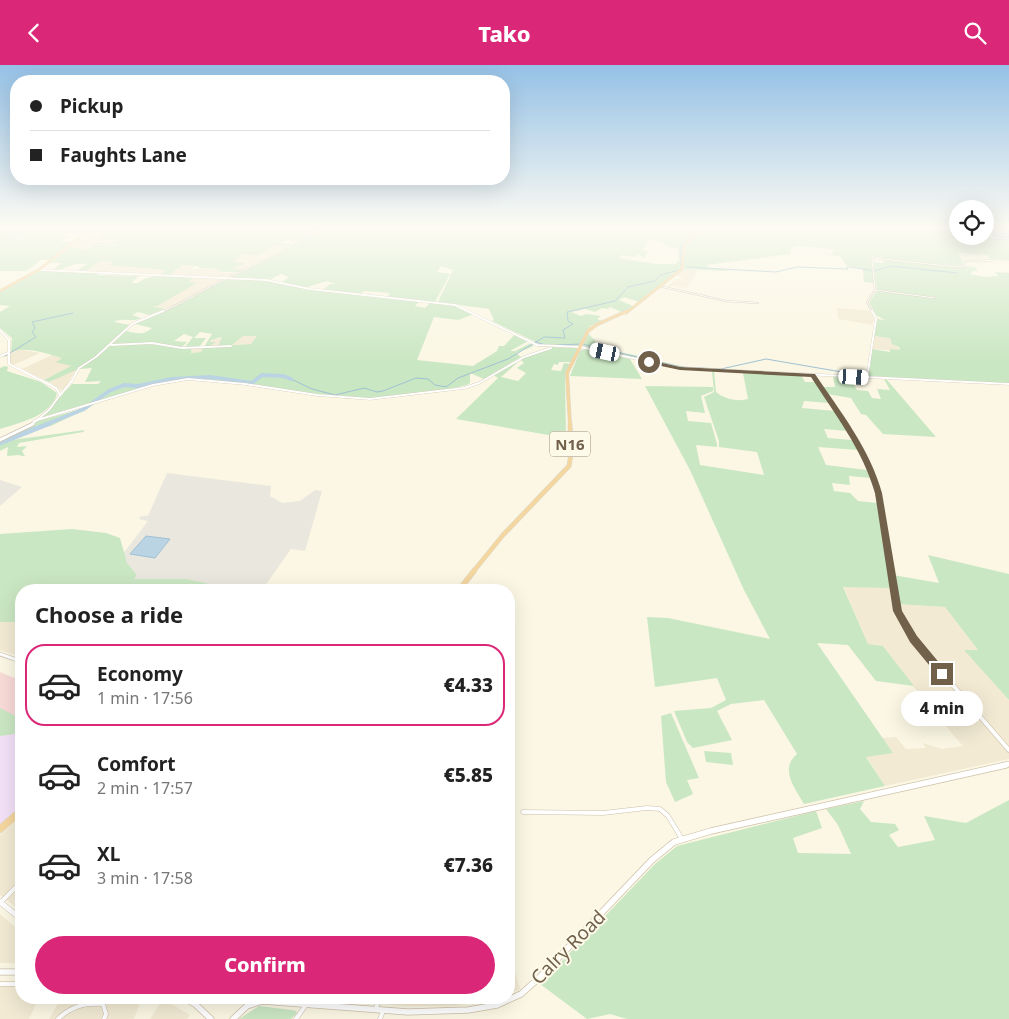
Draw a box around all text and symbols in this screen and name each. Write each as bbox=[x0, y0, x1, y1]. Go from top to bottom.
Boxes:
text: Tako bbox=[478, 18, 531, 48]
icon: back bbox=[20, 19, 48, 47]
icon: search bbox=[961, 19, 989, 47]
text: Pickup bbox=[60, 93, 123, 119]
text: Faughts Lane bbox=[60, 142, 187, 168]
map controls bbox=[949, 200, 994, 245]
button: locate bbox=[949, 200, 994, 245]
car bbox=[588, 342, 621, 362]
route start bbox=[638, 351, 660, 373]
car bbox=[838, 369, 869, 385]
road number: N16 bbox=[550, 431, 590, 457]
text: Choose a ride bbox=[35, 599, 183, 629]
text: Economy bbox=[97, 661, 183, 687]
icon: car bbox=[37, 663, 82, 708]
route end bbox=[931, 663, 953, 685]
text: €4.33 bbox=[444, 672, 493, 698]
text: 1 min · 17:56 bbox=[97, 687, 193, 709]
callout: 4 min bbox=[901, 691, 983, 727]
text: 4 min bbox=[920, 697, 964, 719]
text: Comfort bbox=[97, 751, 176, 777]
icon: car bbox=[37, 753, 82, 798]
text: €5.85 bbox=[444, 762, 493, 788]
text: 2 min · 17:57 bbox=[97, 777, 193, 799]
text: XL bbox=[97, 841, 120, 867]
icon: car bbox=[37, 843, 82, 888]
text: €7.36 bbox=[444, 852, 493, 878]
text: 3 min · 17:58 bbox=[97, 867, 193, 889]
street label: Calry Road bbox=[525, 904, 611, 990]
button: Confirm bbox=[35, 936, 495, 994]

